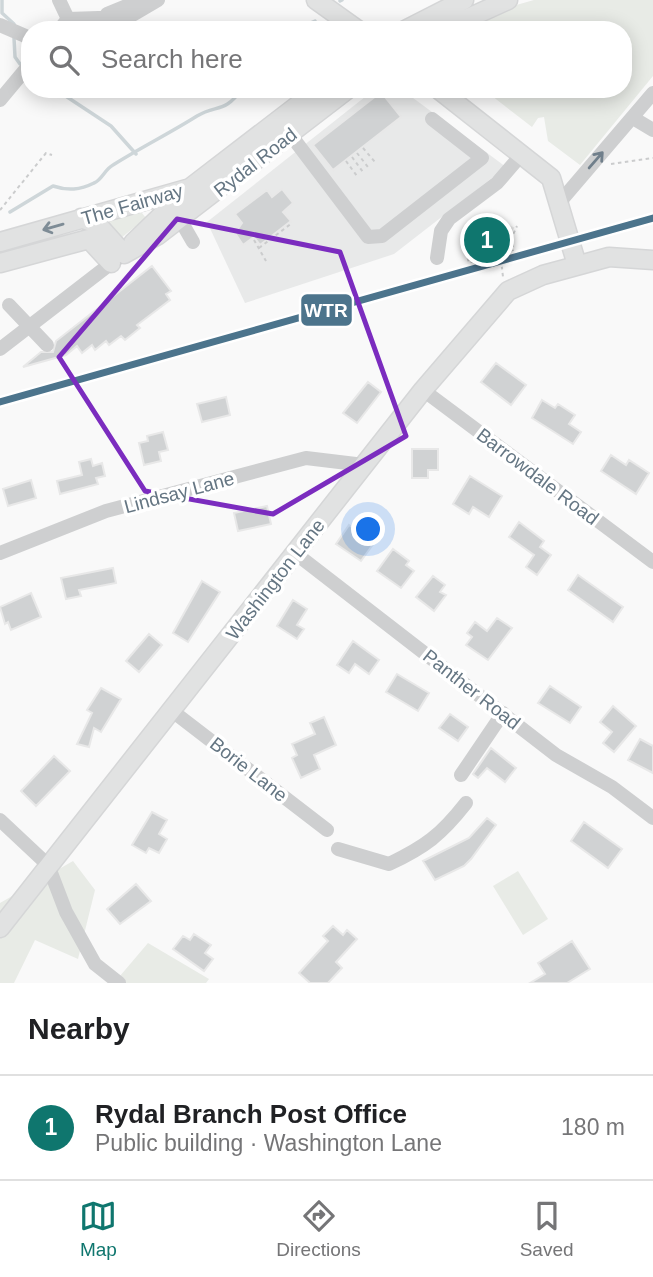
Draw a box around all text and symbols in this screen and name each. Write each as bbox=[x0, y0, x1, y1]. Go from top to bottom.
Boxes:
search box bbox=[21, 21, 632, 98]
icon: search bbox=[45, 41, 83, 79]
text: Search here bbox=[101, 44, 243, 74]
street label: Rydal Road bbox=[210, 124, 301, 201]
one-way arrow bbox=[588, 152, 604, 170]
street label: The Fairway bbox=[79, 180, 186, 229]
pin: 1 bbox=[464, 214, 510, 266]
one-way arrow bbox=[42, 221, 64, 234]
line badge: WTR bbox=[300, 293, 353, 327]
text: WTR bbox=[304, 300, 348, 321]
street label: Barrowdale Road bbox=[473, 424, 603, 529]
street label: Lindsay Lane bbox=[122, 468, 236, 517]
your location bbox=[351, 512, 385, 546]
street label: Washington Lane bbox=[222, 515, 329, 644]
street label: Panther Road bbox=[419, 645, 524, 734]
street label: Borie Lane bbox=[206, 733, 291, 806]
text: Nearby bbox=[28, 1012, 130, 1045]
text: Rydal Branch Post Office bbox=[95, 1099, 407, 1129]
text: 1 bbox=[45, 1114, 57, 1140]
text: 180 m bbox=[561, 1114, 625, 1140]
text: Public building · Washington Lane bbox=[95, 1130, 442, 1156]
tab: Map bbox=[79, 1197, 117, 1261]
tab: Directions bbox=[276, 1197, 361, 1261]
tab: Saved bbox=[520, 1197, 574, 1261]

